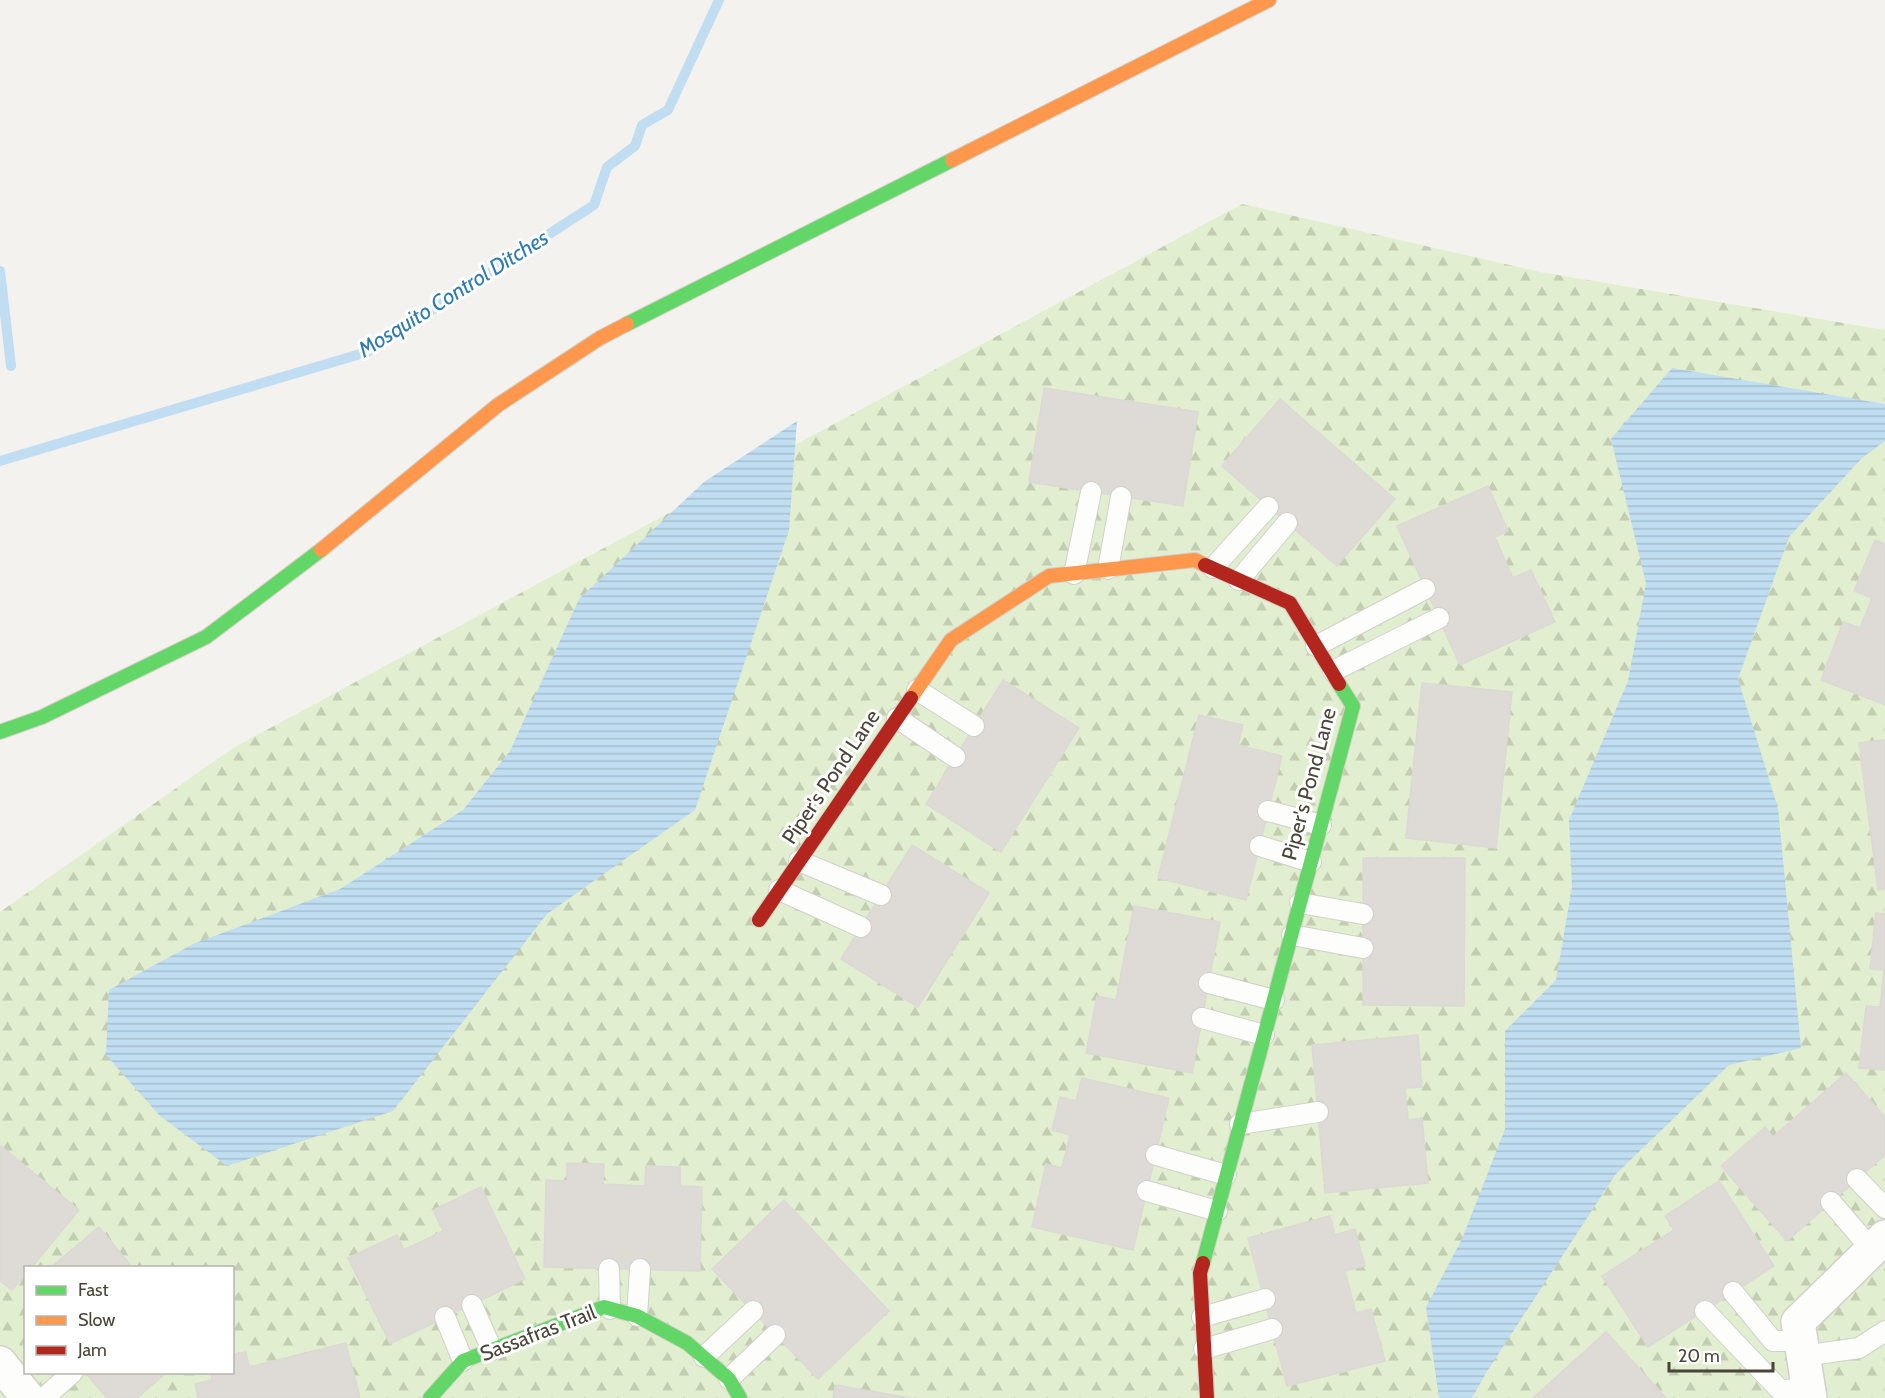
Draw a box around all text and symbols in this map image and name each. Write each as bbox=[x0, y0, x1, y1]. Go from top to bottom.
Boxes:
water label: Mosquito Control Ditches bbox=[352, 224, 554, 364]
street label: Piper's Pond Lane bbox=[776, 705, 885, 849]
street label: Piper's Pond Lane bbox=[1276, 705, 1341, 863]
legend bbox=[24, 1266, 234, 1374]
text: Fast bbox=[78, 1279, 109, 1301]
street label: Sassafras Trail bbox=[476, 1299, 599, 1366]
text: Slow bbox=[78, 1309, 115, 1331]
scale bar bbox=[1669, 1335, 1772, 1373]
text: Jam bbox=[77, 1339, 107, 1361]
text: 20 m bbox=[1678, 1345, 1720, 1367]

